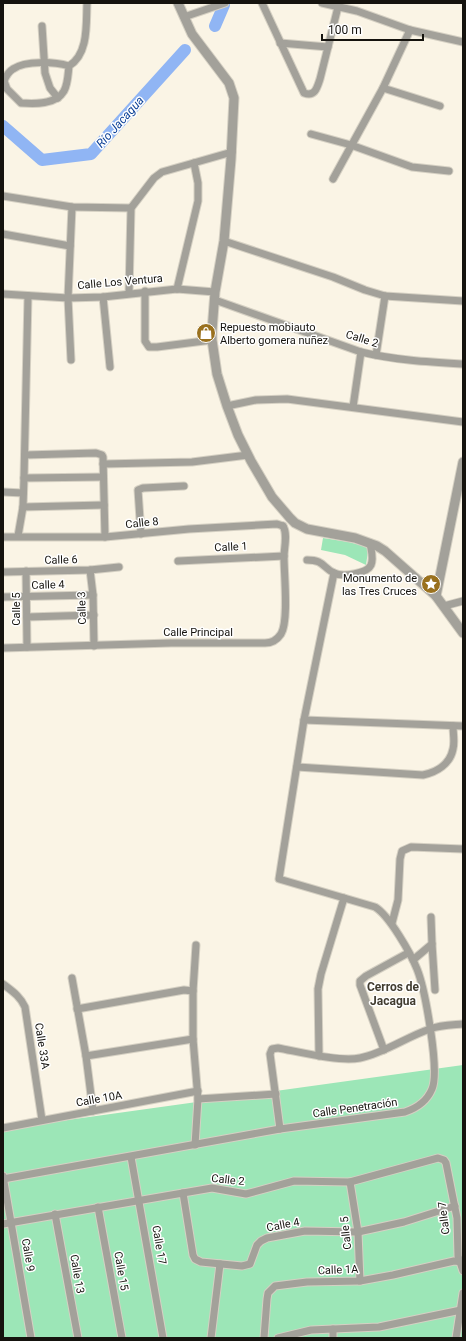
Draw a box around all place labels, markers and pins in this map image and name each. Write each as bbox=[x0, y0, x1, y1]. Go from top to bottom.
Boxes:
place label: Repuesto mobiauto Alberto gomera nuñez bbox=[220, 321, 329, 347]
shop icon: Repuesto mobiauto Alberto gomera nuñez bbox=[195, 322, 217, 344]
place label: Monumento de las Tres Cruces bbox=[342, 572, 417, 598]
place icon: Monumento de las Tres Cruces bbox=[420, 573, 442, 595]

